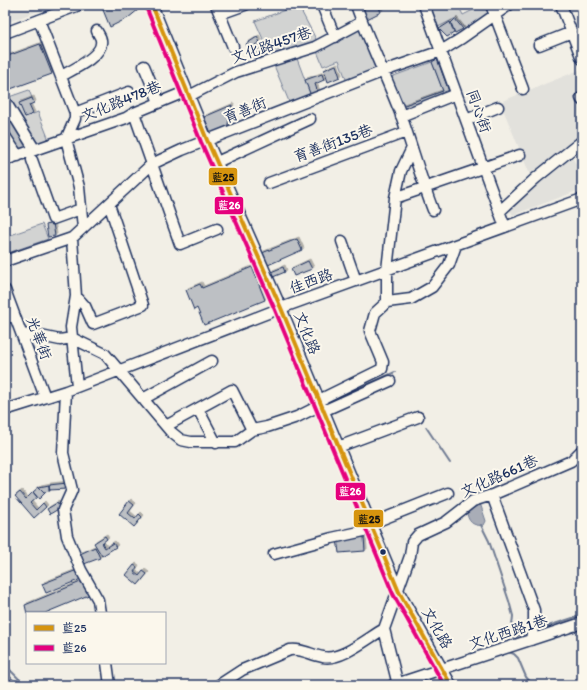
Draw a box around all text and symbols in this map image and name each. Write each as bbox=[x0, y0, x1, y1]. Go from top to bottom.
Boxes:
street label: 文化路457巷 bbox=[228, 23, 314, 67]
street label: 文化路478巷 bbox=[78, 77, 164, 125]
street label: 同心街 bbox=[463, 87, 495, 135]
street label: 育善街 bbox=[221, 93, 269, 127]
street label: 育善街135巷 bbox=[291, 120, 375, 166]
line badge: 藍25 bbox=[208, 167, 238, 186]
text: 藍25 bbox=[212, 171, 235, 184]
line badge: 藍26 bbox=[214, 196, 244, 215]
text: 藍26 bbox=[218, 199, 240, 212]
street label: 佳西路 bbox=[287, 265, 335, 297]
street label: 文化路 bbox=[290, 309, 324, 357]
street label: 光華街 bbox=[23, 314, 55, 362]
street label: 文化路661巷 bbox=[457, 451, 541, 501]
line badge: 藍26 bbox=[335, 482, 366, 501]
text: 藍26 bbox=[339, 485, 361, 498]
line badge: 藍25 bbox=[353, 509, 384, 528]
text: 藍25 bbox=[358, 513, 381, 526]
unlabelled marker bbox=[378, 547, 388, 557]
street label: 文化路 bbox=[418, 604, 456, 652]
street label: 文化西路1巷 bbox=[466, 611, 550, 653]
legend bbox=[26, 612, 166, 664]
text: 藍25 bbox=[62, 621, 87, 635]
text: 藍26 bbox=[62, 641, 87, 655]

